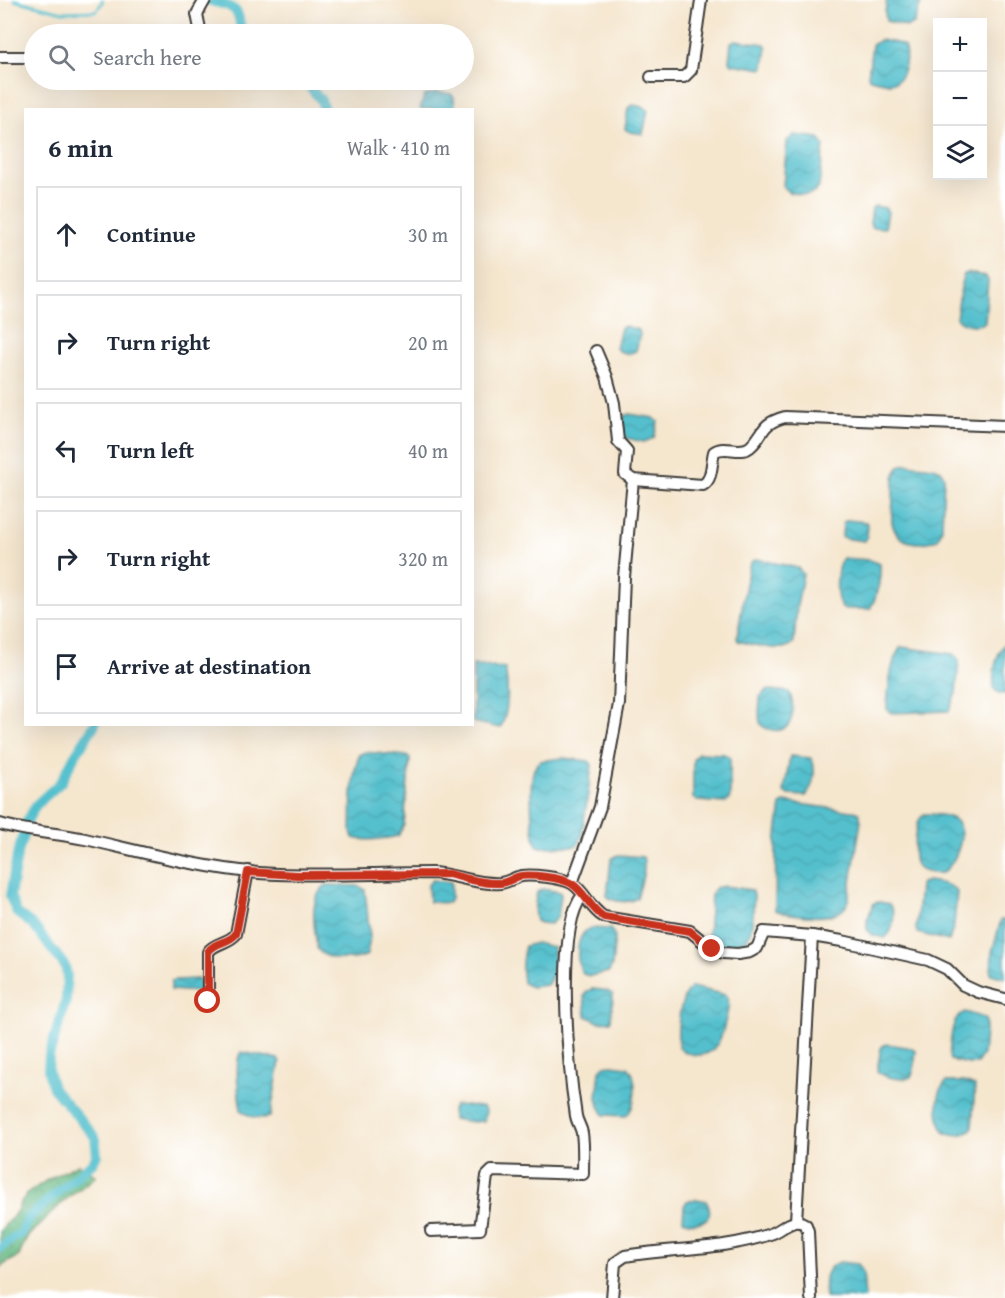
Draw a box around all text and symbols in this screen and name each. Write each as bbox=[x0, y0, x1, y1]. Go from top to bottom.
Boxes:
map controls bbox=[933, 18, 987, 180]
button: + bbox=[933, 18, 987, 72]
search box bbox=[24, 24, 474, 90]
icon: search bbox=[45, 41, 78, 74]
text: Search here bbox=[93, 41, 202, 73]
button: − bbox=[933, 72, 987, 126]
button: layers bbox=[933, 126, 987, 180]
text: 6 min bbox=[48, 128, 113, 167]
text: Walk · 410 m bbox=[347, 133, 450, 162]
icon: ahead bbox=[50, 218, 83, 251]
text: Continue bbox=[107, 218, 196, 250]
text: 30 m bbox=[408, 220, 448, 249]
icon: right bbox=[50, 326, 83, 359]
text: Turn right bbox=[107, 326, 210, 358]
text: 20 m bbox=[408, 328, 448, 357]
icon: left bbox=[50, 434, 83, 467]
text: Turn left bbox=[107, 434, 194, 466]
text: 40 m bbox=[408, 436, 448, 465]
icon: right bbox=[50, 542, 83, 575]
text: Turn right bbox=[107, 542, 210, 574]
text: 320 m bbox=[398, 544, 448, 573]
icon: arrive bbox=[50, 650, 83, 683]
text: Arrive at destination bbox=[107, 650, 311, 682]
route end bbox=[698, 935, 724, 961]
route start bbox=[194, 987, 220, 1013]

